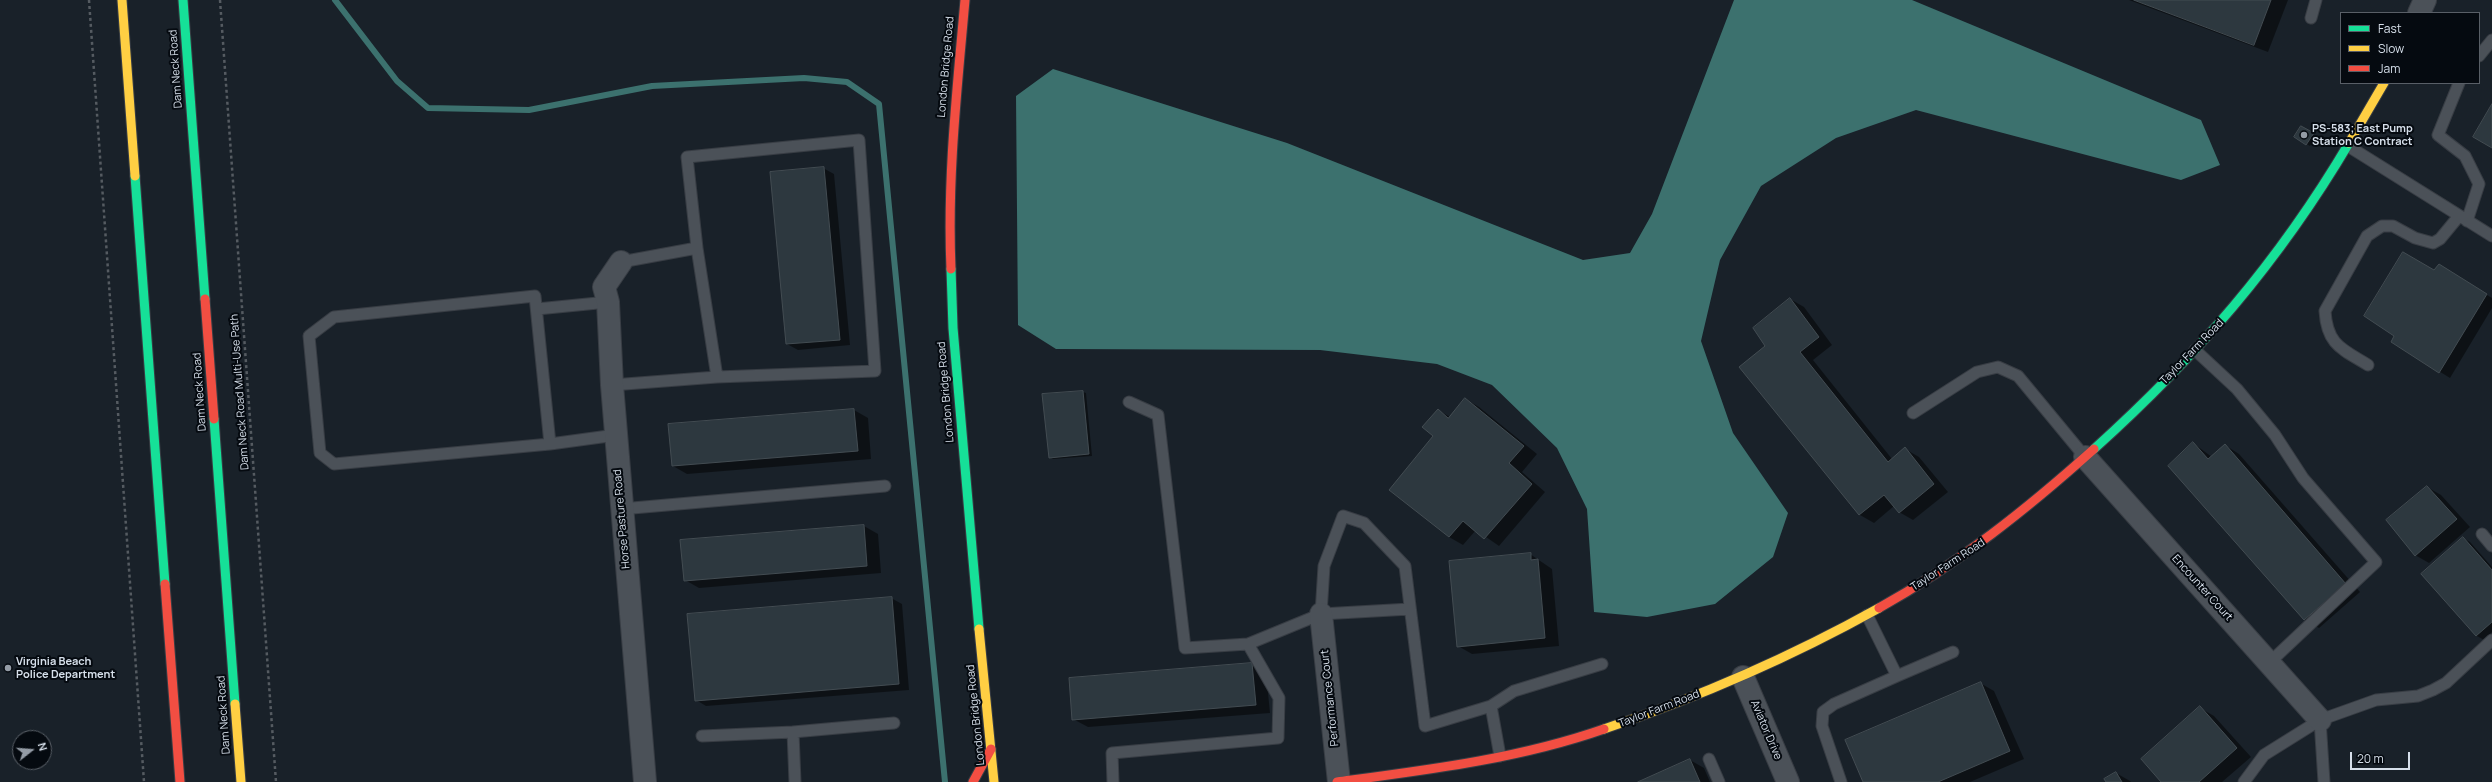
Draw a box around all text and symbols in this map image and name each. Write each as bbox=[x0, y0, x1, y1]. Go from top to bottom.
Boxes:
legend bbox=[2340, 12, 2480, 84]
street label: London Bridge Road bbox=[935, 16, 957, 118]
text: Fast bbox=[2378, 20, 2402, 37]
street label: Dam Neck Road bbox=[167, 29, 185, 109]
text: Slow bbox=[2378, 40, 2404, 57]
text: Jam bbox=[2378, 60, 2400, 77]
place label: PS-583; East Pump Station C Contract bbox=[2312, 122, 2413, 148]
marker: PS-583; East Pump Station C Contract bbox=[2299, 130, 2309, 140]
street label: Dam Neck Road Multi-Use Path bbox=[228, 313, 252, 471]
street label: Taylor Farm Road bbox=[2158, 317, 2226, 387]
street label: London Bridge Road bbox=[935, 341, 957, 443]
street label: Dam Neck Road bbox=[191, 352, 209, 432]
street label: Horse Pasture Road bbox=[611, 469, 633, 569]
street label: Taylor Farm Road bbox=[1909, 536, 1987, 594]
street label: Encounter Court bbox=[2169, 552, 2235, 624]
street label: Performance Court bbox=[1318, 649, 1342, 747]
place label: Virginia Beach Police Department bbox=[16, 655, 115, 681]
marker: Virginia Beach Police Department bbox=[3, 663, 13, 673]
street label: London Bridge Road bbox=[964, 664, 988, 766]
street label: Dam Neck Road bbox=[215, 675, 233, 755]
street label: Taylor Farm Road bbox=[1617, 687, 1701, 731]
street label: Aviator Drive bbox=[1748, 698, 1784, 762]
north arrow bbox=[12, 730, 52, 770]
text: N bbox=[35, 741, 51, 753]
scale bar bbox=[2352, 744, 2412, 770]
text: 20 m bbox=[2357, 750, 2384, 767]

